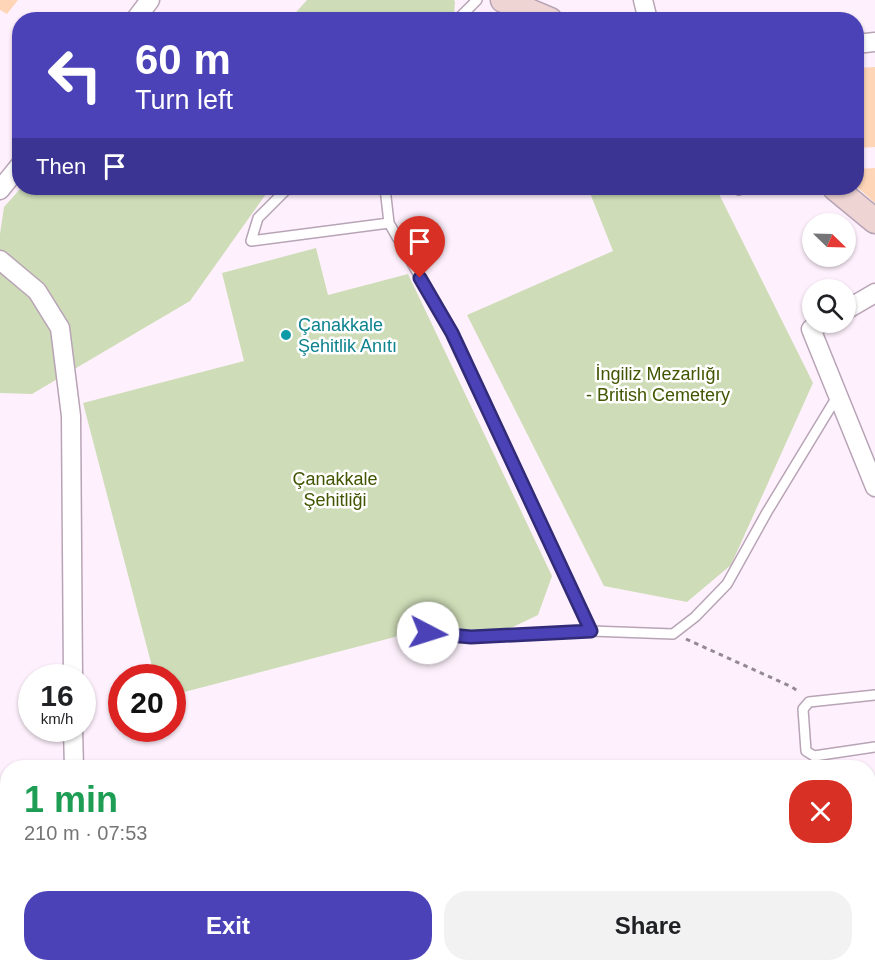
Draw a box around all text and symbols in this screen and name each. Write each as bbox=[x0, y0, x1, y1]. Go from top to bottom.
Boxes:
icon: left bbox=[36, 36, 114, 114]
text: 60 m bbox=[135, 36, 231, 83]
text: Turn left bbox=[135, 85, 233, 115]
icon: arrive bbox=[98, 150, 131, 183]
text: Then bbox=[36, 154, 86, 179]
north arrow bbox=[802, 213, 856, 267]
map controls bbox=[802, 213, 856, 333]
pin bbox=[394, 216, 445, 278]
icon: arrive bbox=[403, 225, 436, 258]
button: search bbox=[802, 279, 856, 333]
place label: Çanakkale Şehitlik Anıtı bbox=[298, 315, 397, 356]
marker: Çanakkale Şehitlik Anıtı bbox=[279, 328, 293, 342]
park label: İngiliz Mezarlığı - British Cemetery bbox=[586, 364, 730, 405]
park label: Çanakkale Şehitliği bbox=[292, 469, 378, 510]
position arrow bbox=[396, 601, 460, 665]
speed limit sign: 20 bbox=[108, 664, 186, 742]
text: 16 bbox=[40, 679, 74, 712]
text: km/h bbox=[41, 710, 73, 727]
text: 1 min bbox=[24, 779, 118, 820]
button: close bbox=[789, 780, 852, 843]
text: 210 m · 07:53 bbox=[24, 822, 147, 844]
button: Exit bbox=[24, 891, 432, 960]
button: Share bbox=[444, 891, 852, 960]

